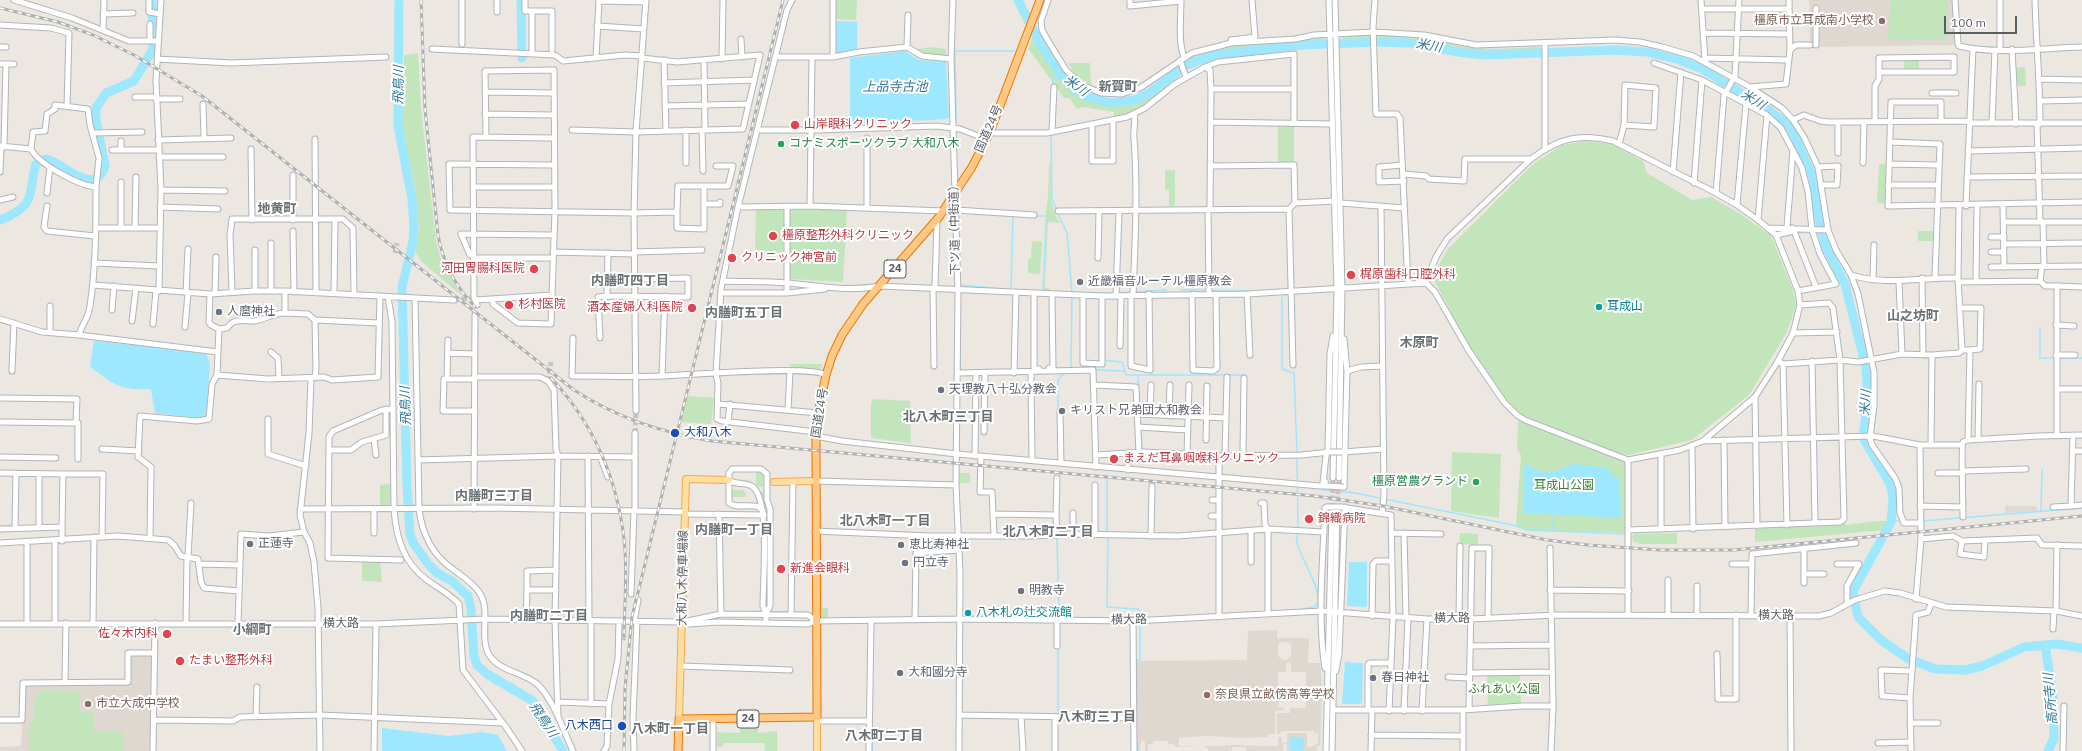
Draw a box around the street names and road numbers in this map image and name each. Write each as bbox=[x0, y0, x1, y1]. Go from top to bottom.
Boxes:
street label: 国道24号 bbox=[972, 103, 1006, 155]
street label: 下ツ道（中街道） bbox=[947, 179, 963, 275]
road number: 24 bbox=[884, 260, 906, 278]
street label: 国道24号 bbox=[809, 387, 831, 439]
street label: 大和八木停車場線 bbox=[675, 530, 691, 626]
street label: 横大路 bbox=[1758, 609, 1794, 623]
street label: 横大路 bbox=[1111, 612, 1147, 628]
street label: 横大路 bbox=[1434, 612, 1470, 626]
street label: 横大路 bbox=[323, 617, 359, 631]
road number: 24 bbox=[737, 710, 759, 728]

